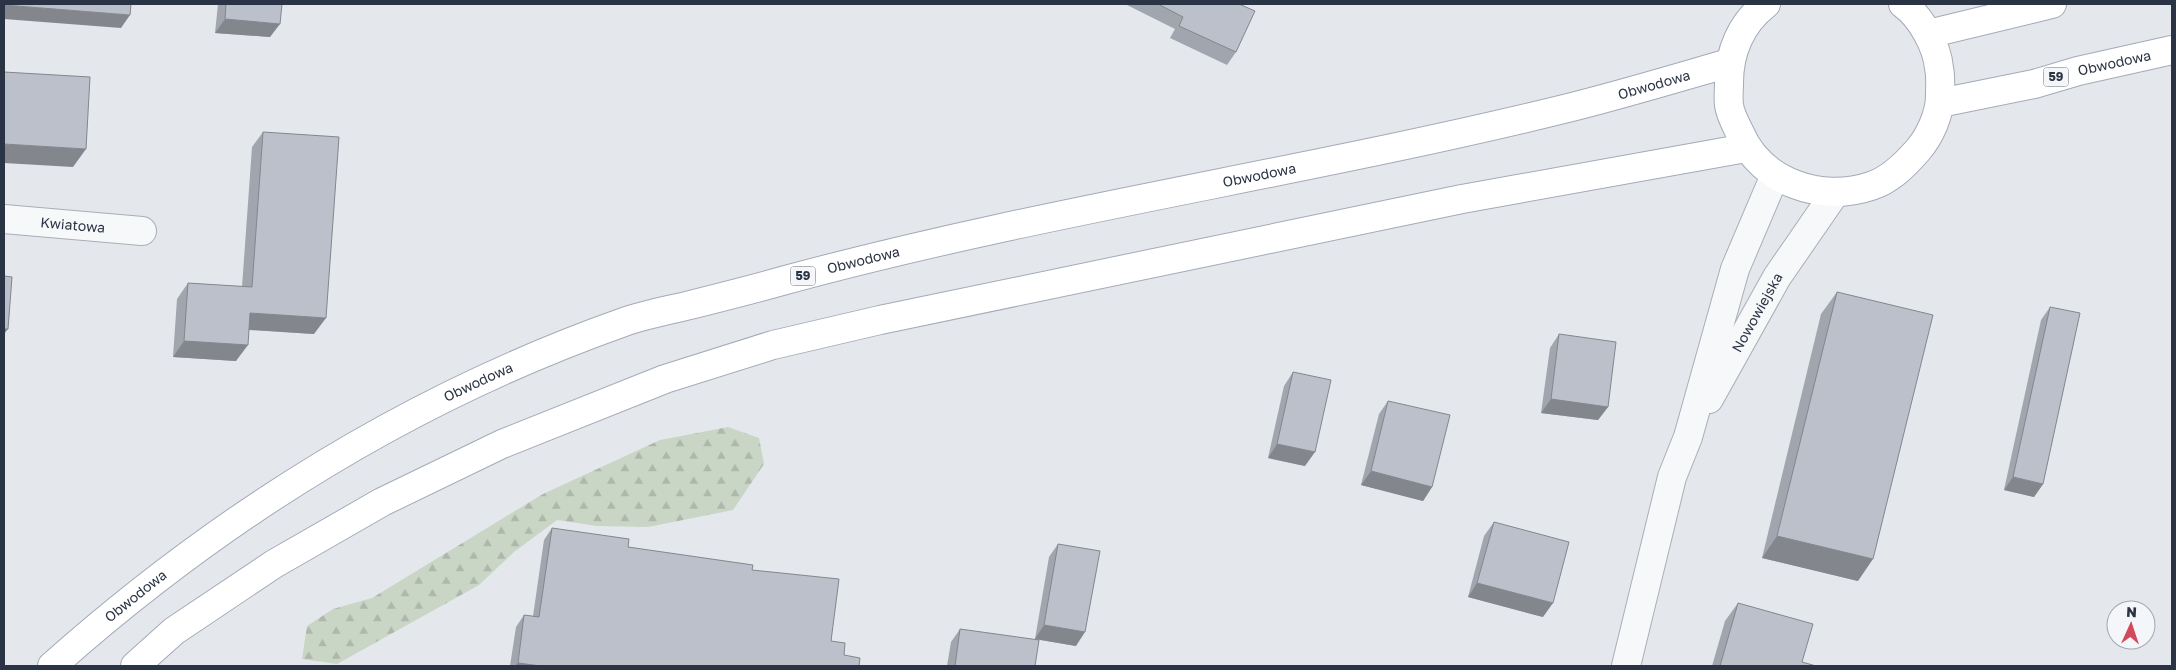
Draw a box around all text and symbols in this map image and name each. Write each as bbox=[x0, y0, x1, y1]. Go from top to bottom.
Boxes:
street label: Obwodowa bbox=[2076, 46, 2152, 79]
street label: Obwodowa bbox=[1616, 66, 1692, 103]
road number: 59 bbox=[2044, 68, 2068, 86]
street label: Obwodowa bbox=[1221, 159, 1297, 190]
street label: Kwiatowa bbox=[40, 213, 106, 236]
street label: Obwodowa bbox=[825, 242, 901, 277]
road number: 59 bbox=[790, 266, 816, 286]
street label: Nowowiejska bbox=[1728, 269, 1786, 355]
street label: Obwodowa bbox=[441, 358, 515, 405]
street label: Obwodowa bbox=[101, 566, 170, 625]
north arrow bbox=[2106, 600, 2156, 650]
text: N bbox=[2126, 603, 2137, 620]

